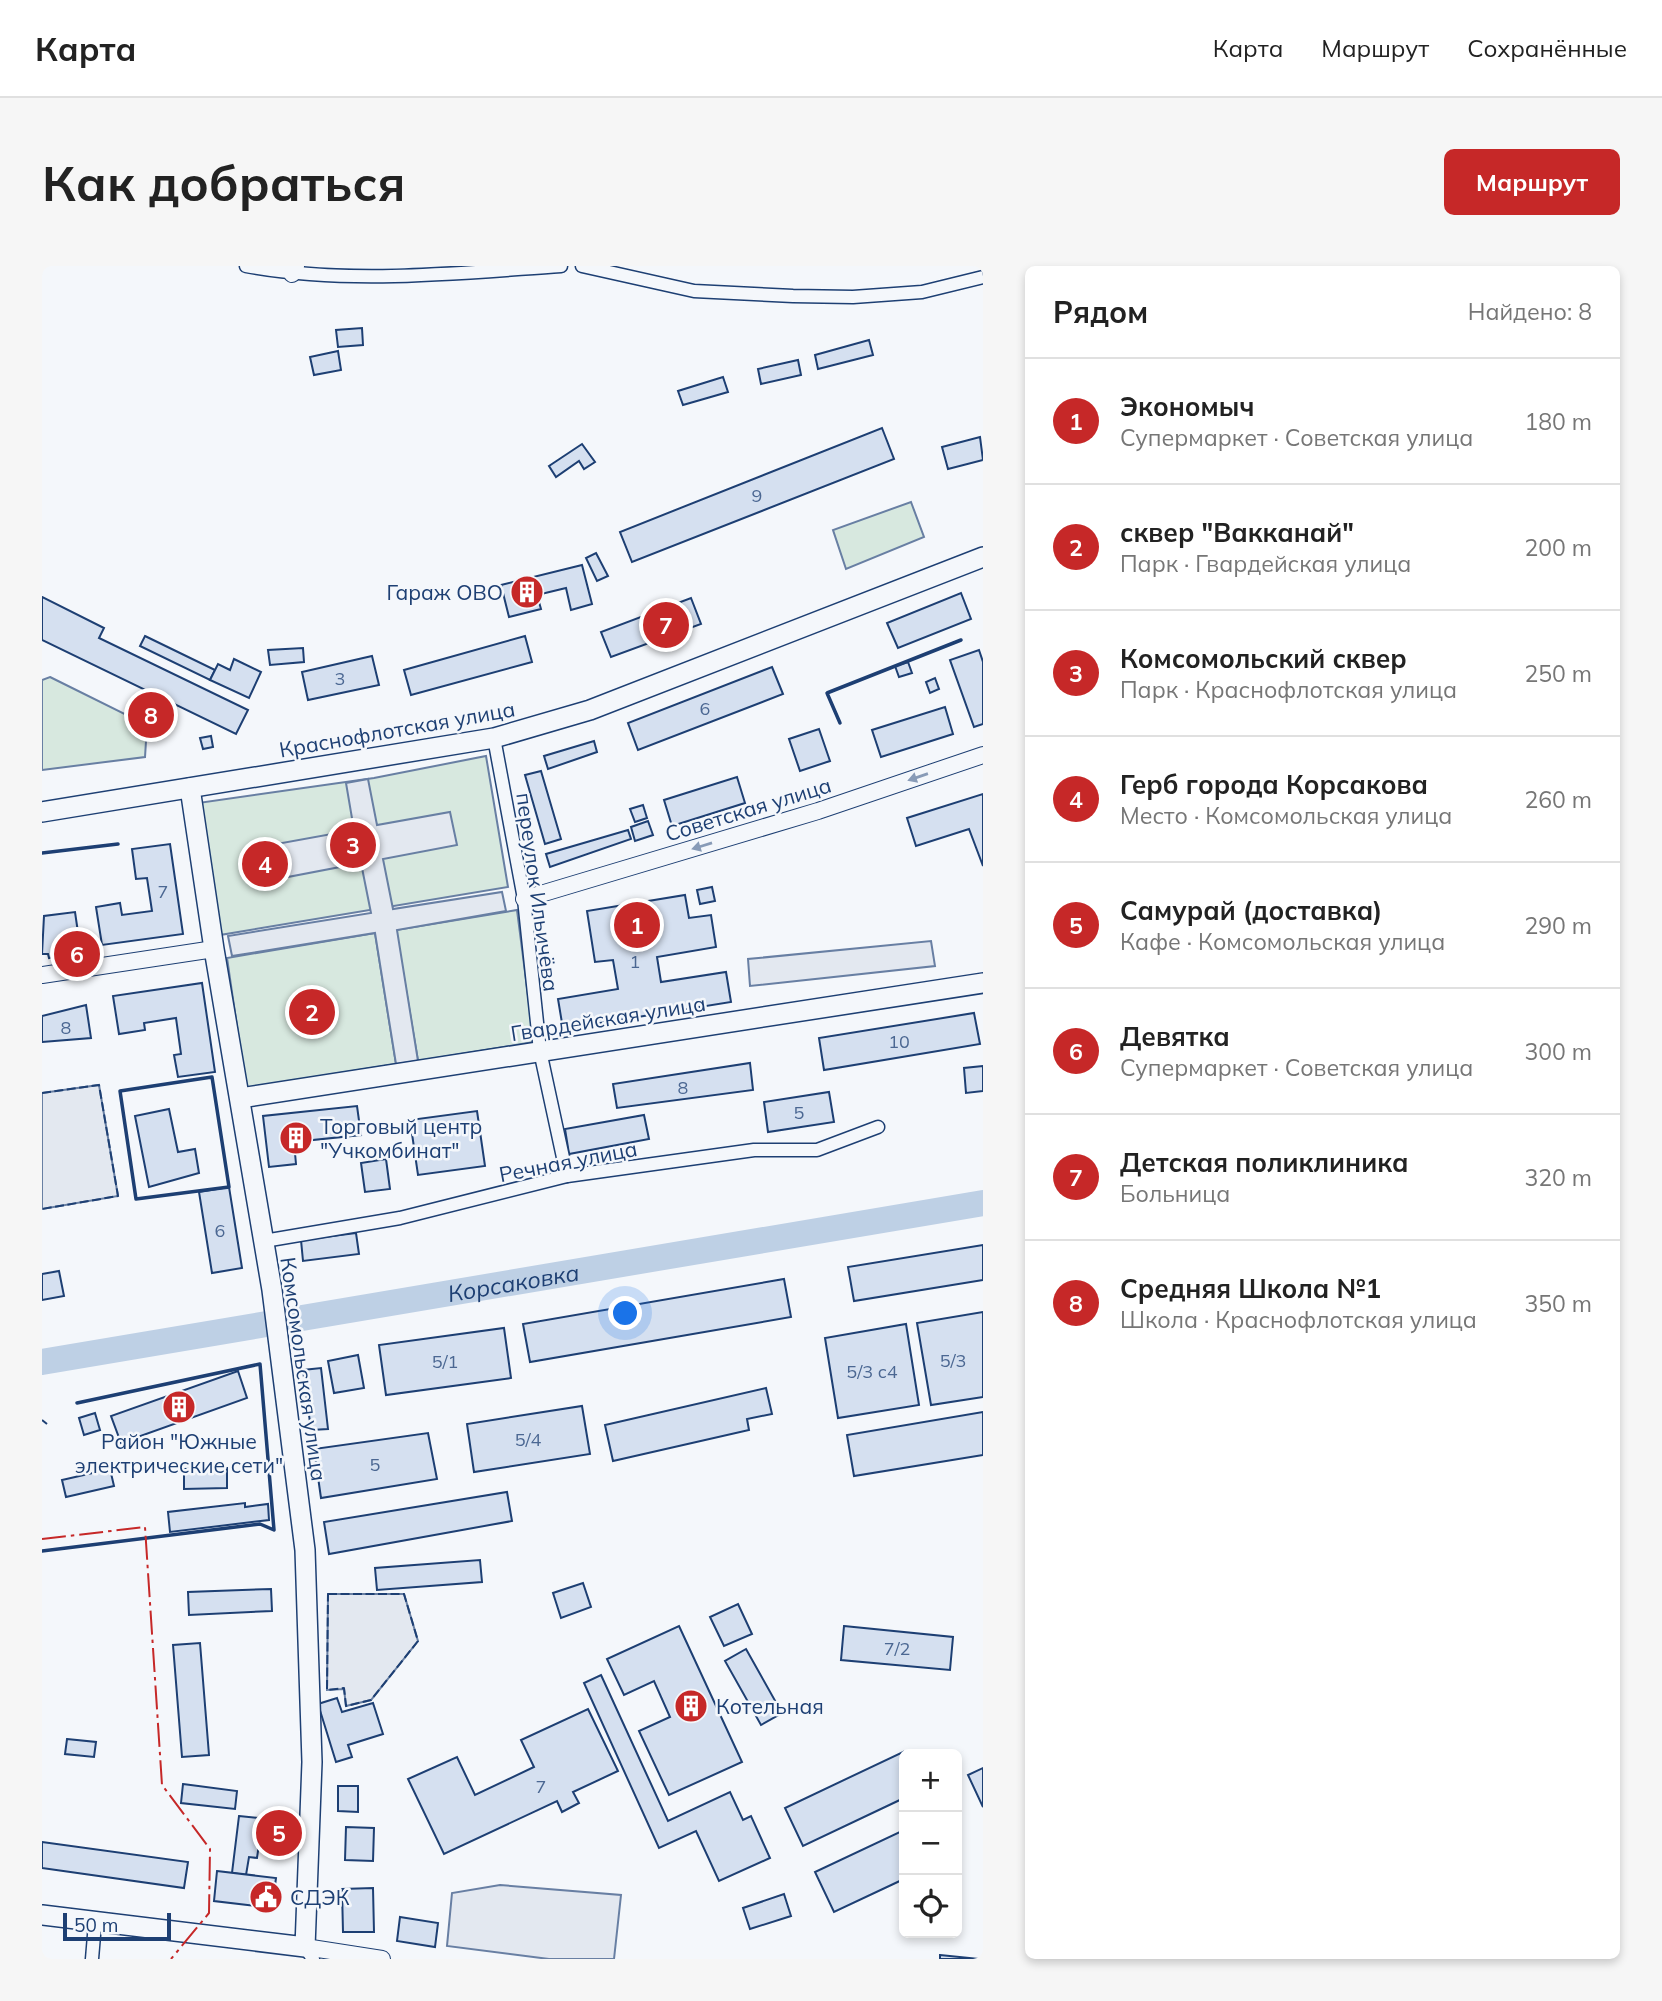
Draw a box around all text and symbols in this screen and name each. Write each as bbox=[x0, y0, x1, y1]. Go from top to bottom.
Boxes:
text: Карта bbox=[35, 28, 137, 69]
text: Карта bbox=[1213, 33, 1283, 63]
text: Маршрут bbox=[1321, 33, 1429, 63]
text: Сохранённые bbox=[1467, 33, 1627, 63]
button: Маршрут bbox=[1444, 149, 1620, 215]
text: Как добраться bbox=[42, 152, 405, 213]
text: Рядом bbox=[1053, 293, 1148, 331]
text: Найдено: 8 bbox=[1468, 297, 1592, 326]
text: Экономыч bbox=[1120, 390, 1254, 423]
text: 1 bbox=[1069, 407, 1083, 436]
text: 180 m bbox=[1524, 407, 1592, 436]
text: Супермаркет · Советская улица bbox=[1120, 423, 1473, 452]
house number: 9 bbox=[752, 484, 762, 507]
text: сквер "Вакканай" bbox=[1120, 516, 1354, 549]
text: 2 bbox=[1069, 533, 1083, 562]
text: 200 m bbox=[1524, 533, 1592, 562]
text: Парк · Гвардейская улица bbox=[1120, 549, 1411, 578]
building icon: Гараж ОВО bbox=[508, 573, 546, 611]
place label: Гараж ОВО bbox=[387, 579, 503, 605]
pin: 7 bbox=[643, 599, 689, 651]
text: Комсомольский сквер bbox=[1120, 642, 1407, 675]
text: 3 bbox=[1069, 659, 1083, 688]
text: 250 m bbox=[1524, 659, 1592, 688]
house number: 3 bbox=[335, 667, 345, 690]
text: Парк · Краснофлотская улица bbox=[1120, 675, 1457, 704]
pin: 8 bbox=[128, 689, 174, 741]
street label: Краснофлотская улица bbox=[277, 695, 517, 763]
house number: 6 bbox=[700, 697, 710, 720]
text: Герб города Корсакова bbox=[1120, 768, 1428, 801]
street label: Советская улица bbox=[662, 771, 834, 847]
one-way arrow bbox=[908, 772, 929, 783]
text: 4 bbox=[1069, 785, 1083, 814]
text: 260 m bbox=[1524, 785, 1592, 814]
street label: переулок Ильичёва bbox=[511, 791, 565, 993]
text: Место · Комсомольская улица bbox=[1120, 801, 1452, 830]
pin: 3 bbox=[330, 819, 376, 871]
pin: 4 bbox=[242, 838, 288, 890]
one-way arrow bbox=[691, 841, 712, 851]
house number: 7 bbox=[158, 880, 168, 903]
text: Самурай (доставка) bbox=[1120, 894, 1382, 927]
pin: 1 bbox=[614, 899, 660, 951]
text: 5 bbox=[1069, 911, 1083, 940]
text: 290 m bbox=[1524, 911, 1592, 940]
text: Кафе · Комсомольская улица bbox=[1120, 927, 1445, 956]
pin: 6 bbox=[54, 928, 100, 980]
house number: 1 bbox=[630, 950, 640, 973]
pin: 2 bbox=[289, 986, 335, 1038]
street label: Гвардейская улица bbox=[509, 990, 707, 1046]
house number: 8 bbox=[61, 1016, 71, 1039]
text: Девятка bbox=[1120, 1020, 1230, 1053]
house number: 10 bbox=[888, 1030, 910, 1053]
text: 6 bbox=[1069, 1037, 1083, 1066]
text: 300 m bbox=[1524, 1037, 1592, 1066]
text: Супермаркет · Советская улица bbox=[1120, 1053, 1473, 1082]
house number: 8 bbox=[678, 1076, 688, 1099]
house number: 5 bbox=[794, 1101, 805, 1124]
place label: Торговый центр "Учкомбинат" bbox=[320, 1113, 482, 1163]
building icon: Торговый центр "Учкомбинат" bbox=[277, 1119, 315, 1157]
street label: Речная улица bbox=[497, 1135, 639, 1187]
text: Детская поликлиника bbox=[1120, 1146, 1408, 1179]
text: 7 bbox=[1069, 1163, 1083, 1192]
text: 320 m bbox=[1524, 1163, 1592, 1192]
text: Больница bbox=[1120, 1179, 1230, 1208]
house number: 6 bbox=[215, 1219, 225, 1242]
street label: Комсомольская улица bbox=[275, 1255, 333, 1483]
water label: Корсаковка bbox=[445, 1257, 581, 1308]
text: Средняя Школа №1 bbox=[1120, 1272, 1381, 1305]
text: 8 bbox=[1069, 1289, 1083, 1318]
text: 350 m bbox=[1524, 1289, 1592, 1318]
your location bbox=[608, 1296, 642, 1330]
text: Школа · Краснофлотская улица bbox=[1120, 1305, 1477, 1334]
house number: 5/3 bbox=[940, 1349, 966, 1372]
house number: 5/1 bbox=[432, 1350, 458, 1373]
house number: 5/3 с4 bbox=[846, 1360, 898, 1383]
building icon: Район "Южные электрические сети" bbox=[160, 1388, 198, 1426]
place label: Район "Южные электрические сети" bbox=[75, 1428, 283, 1478]
house number: 5/4 bbox=[515, 1428, 542, 1451]
house number: 5 bbox=[370, 1453, 381, 1476]
house number: 7/2 bbox=[884, 1637, 910, 1660]
building icon: Котельная bbox=[672, 1687, 710, 1725]
place label: Котельная bbox=[716, 1693, 824, 1719]
map controls bbox=[899, 1749, 962, 1938]
button: + bbox=[899, 1749, 962, 1812]
house number: 7 bbox=[536, 1775, 546, 1798]
pin: 5 bbox=[256, 1807, 302, 1859]
button: − bbox=[899, 1812, 962, 1875]
button: locate bbox=[899, 1875, 962, 1938]
public building icon: СДЭК bbox=[247, 1878, 285, 1916]
place label: СДЭК bbox=[290, 1884, 350, 1910]
scale bar bbox=[63, 1910, 172, 1942]
text: 50 m bbox=[74, 1913, 118, 1937]

